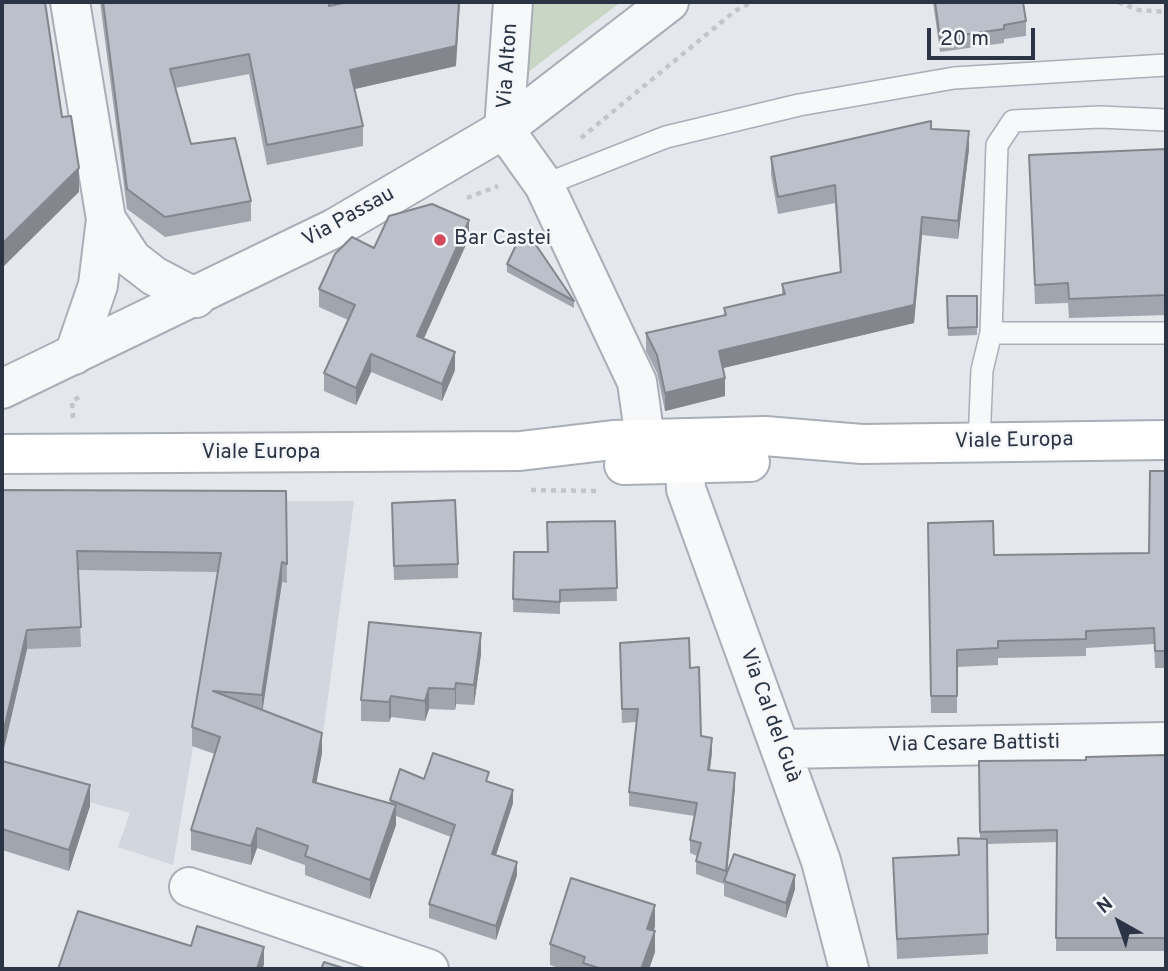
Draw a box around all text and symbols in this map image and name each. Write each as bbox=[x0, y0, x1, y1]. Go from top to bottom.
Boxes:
scale bar bbox=[930, 14, 1038, 58]
street label: Via Alton bbox=[493, 22, 525, 110]
text: 20 m bbox=[940, 26, 989, 53]
street label: Via Passau bbox=[299, 182, 399, 254]
place label: Bar Castei bbox=[454, 227, 551, 253]
marker: Bar Castei bbox=[432, 232, 448, 248]
street label: Viale Europa bbox=[954, 428, 1074, 456]
street label: Viale Europa bbox=[202, 441, 320, 467]
street label: Via Cal del Guà bbox=[733, 645, 805, 787]
street label: Via Cesare Battisti bbox=[888, 731, 1060, 759]
north arrow bbox=[1084, 887, 1154, 957]
text: N bbox=[1093, 892, 1118, 919]

